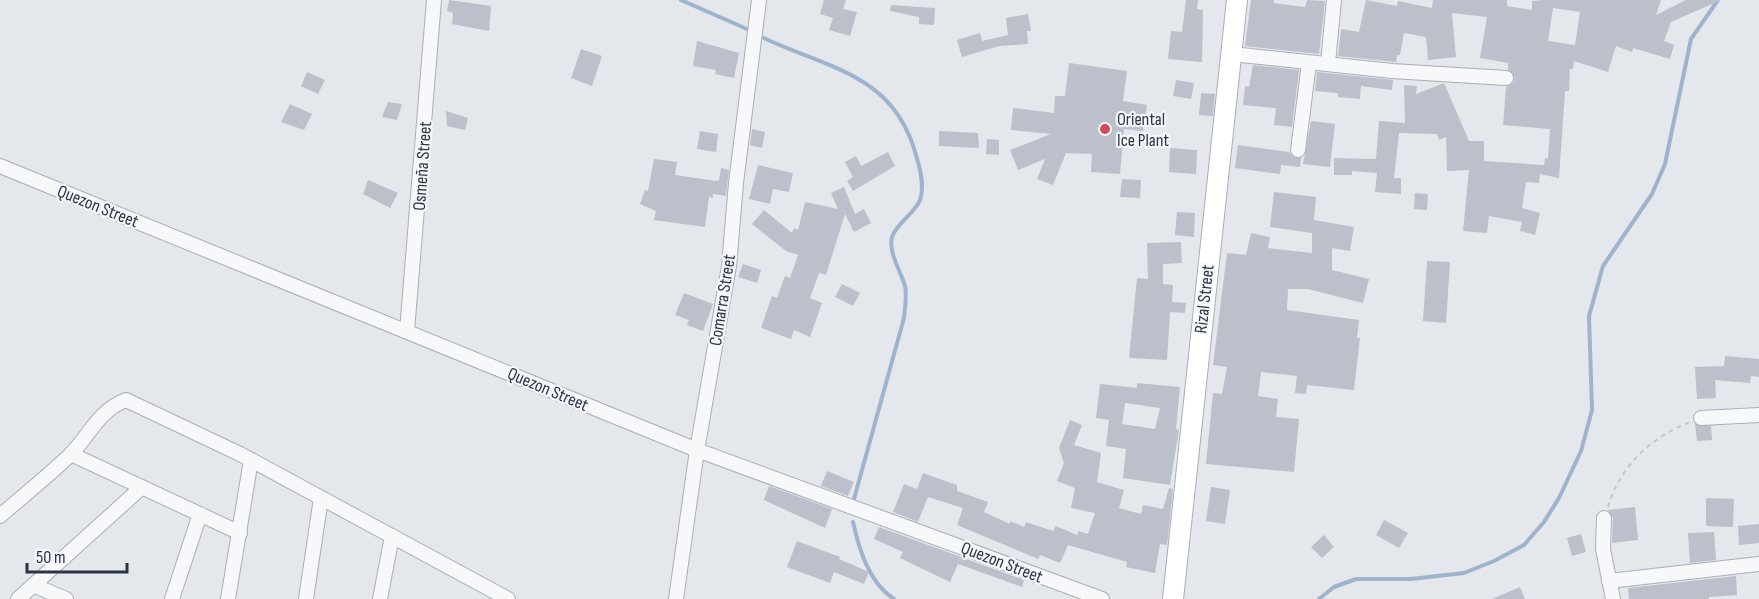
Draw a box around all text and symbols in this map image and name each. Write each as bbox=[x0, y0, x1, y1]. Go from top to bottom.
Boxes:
place label: Oriental Ice Plant bbox=[1117, 109, 1170, 151]
street label: Osmeña Street bbox=[409, 120, 436, 211]
marker: Oriental Ice Plant bbox=[1098, 122, 1112, 136]
street label: Quezon Street bbox=[54, 181, 142, 232]
street label: Comarra Street bbox=[705, 252, 740, 347]
street label: Rizal Street bbox=[1190, 263, 1219, 335]
street label: Quezon Street bbox=[504, 363, 592, 416]
scale bar bbox=[27, 536, 128, 574]
street label: Quezon Street bbox=[958, 537, 1046, 588]
text: 50 m bbox=[36, 547, 66, 568]

